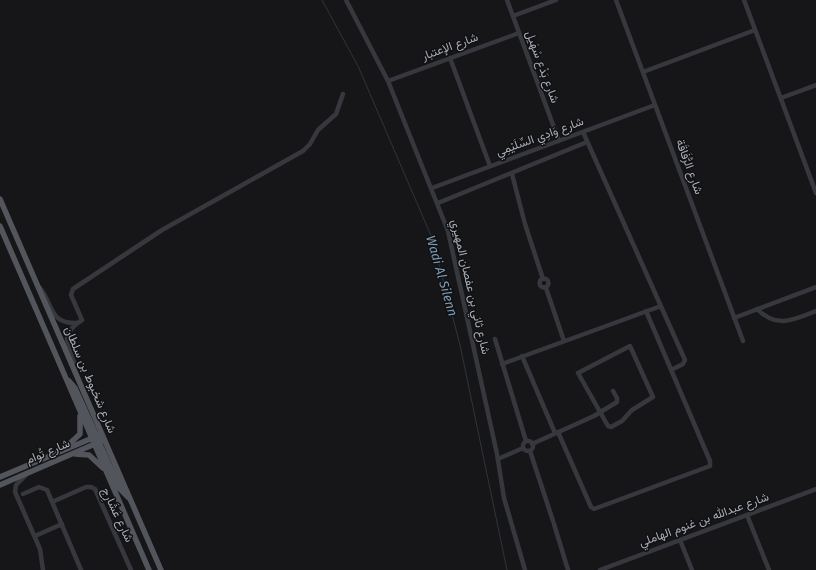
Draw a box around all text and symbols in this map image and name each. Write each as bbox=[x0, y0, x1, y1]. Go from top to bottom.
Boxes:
street label: شارع بَدْع سْهَيل bbox=[522, 29, 562, 105]
street label: شارع الإعتبار bbox=[420, 30, 480, 64]
street label: شارع وَادِي السِّلَيْمِي bbox=[494, 114, 586, 160]
street label: شارع الرُّفَاقَة bbox=[672, 137, 706, 197]
street label: شارع ثاني بن عفصان المهيري bbox=[447, 218, 493, 356]
water label: Wadi Al Silenn bbox=[422, 234, 460, 318]
street label: شارع شخبوط بن سلطان bbox=[61, 324, 119, 436]
street label: شارع تُوام bbox=[24, 436, 72, 468]
street label: شارع عَشَارِج bbox=[98, 485, 136, 545]
street label: شارع عبدالله بن غنوم الهاملي bbox=[637, 490, 771, 550]

